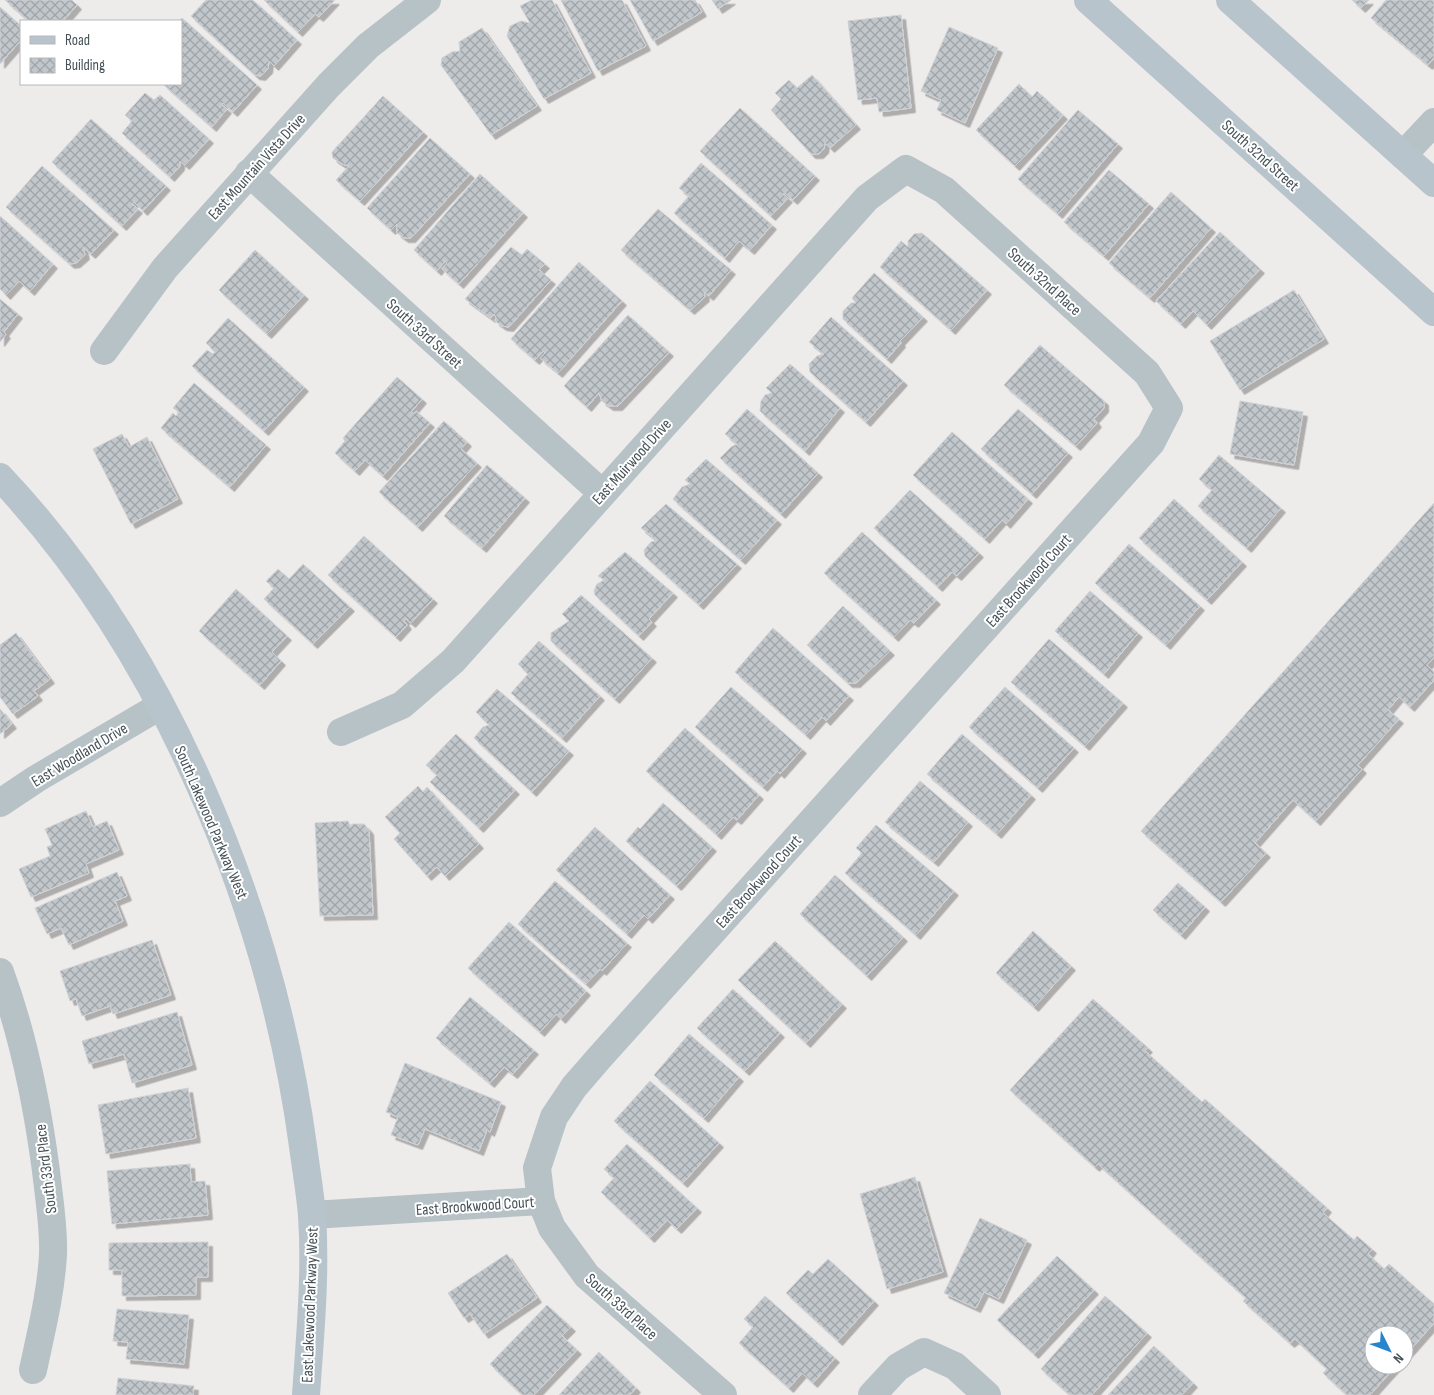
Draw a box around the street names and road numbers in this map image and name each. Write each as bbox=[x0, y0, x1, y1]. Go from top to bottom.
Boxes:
street label: East Mountain Vista Drive bbox=[204, 110, 310, 224]
street label: South 32nd Street bbox=[1217, 116, 1303, 196]
street label: South 32nd Place bbox=[1003, 244, 1085, 320]
street label: South 33rd Street bbox=[382, 295, 466, 373]
street label: East Muirwood Drive bbox=[589, 415, 676, 509]
street label: East Brookwood Court bbox=[982, 530, 1076, 631]
street label: East Woodland Drive bbox=[28, 719, 131, 791]
street label: South Lakewood Parkway West bbox=[170, 743, 252, 902]
street label: East Brookwood Court bbox=[712, 831, 806, 932]
street label: South 33rd Place bbox=[32, 1123, 61, 1215]
street label: East Brookwood Court bbox=[415, 1193, 535, 1220]
street label: East Lakewood Parkway West bbox=[298, 1227, 323, 1383]
street label: South 33rd Place bbox=[581, 1270, 661, 1344]

